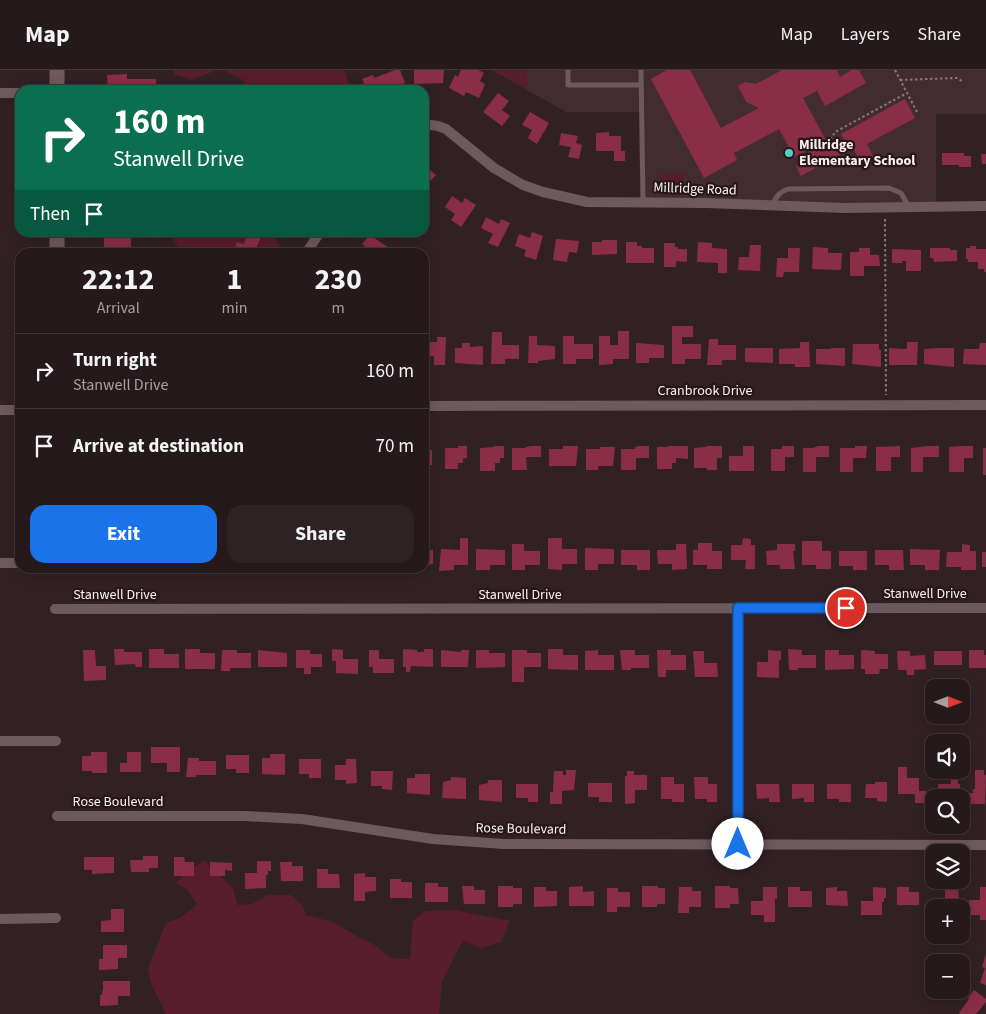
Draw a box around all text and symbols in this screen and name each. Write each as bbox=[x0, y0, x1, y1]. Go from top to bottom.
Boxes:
text: Map bbox=[25, 17, 70, 52]
text: Map bbox=[781, 22, 813, 47]
text: Layers bbox=[841, 22, 890, 47]
text: Share bbox=[918, 22, 961, 47]
text: 160 m bbox=[113, 97, 205, 147]
icon: right bbox=[30, 105, 95, 170]
place label: Millridge Elementary School bbox=[799, 135, 915, 171]
text: Stanwell Drive bbox=[113, 143, 244, 175]
marker: Millridge Elementary School bbox=[783, 147, 795, 159]
street label: Millridge Road bbox=[653, 178, 737, 200]
icon: arrive bbox=[80, 200, 108, 228]
text: Then bbox=[30, 201, 70, 228]
text: 22:12 bbox=[82, 258, 154, 301]
text: 1 bbox=[226, 258, 242, 301]
text: 230 bbox=[314, 258, 362, 301]
text: Arrival bbox=[97, 297, 140, 319]
text: min bbox=[221, 297, 247, 319]
text: m bbox=[332, 297, 345, 319]
text: Turn right bbox=[73, 347, 157, 374]
icon: right bbox=[30, 357, 58, 385]
text: 160 m bbox=[366, 358, 414, 385]
text: Stanwell Drive bbox=[73, 374, 168, 396]
street label: Cranbrook Drive bbox=[658, 381, 753, 401]
icon: arrive bbox=[30, 432, 58, 460]
text: Arrive at destination bbox=[73, 433, 244, 460]
text: 70 m bbox=[376, 433, 414, 460]
button: Exit bbox=[30, 505, 217, 563]
button: Share bbox=[227, 505, 414, 563]
street label: Stanwell Drive bbox=[883, 584, 967, 604]
street label: Stanwell Drive bbox=[73, 585, 157, 605]
street label: Stanwell Drive bbox=[478, 585, 562, 605]
pin bbox=[825, 587, 867, 629]
icon: arrive bbox=[832, 594, 860, 622]
north arrow bbox=[925, 679, 970, 724]
map controls bbox=[925, 679, 970, 999]
button: sound bbox=[925, 734, 970, 779]
button: search bbox=[925, 789, 970, 834]
street label: Rose Boulevard bbox=[73, 792, 163, 812]
position arrow bbox=[711, 817, 763, 869]
street label: Rose Boulevard bbox=[475, 818, 567, 840]
button: layers bbox=[925, 844, 970, 889]
button: + bbox=[925, 899, 970, 944]
button: − bbox=[925, 954, 970, 999]

